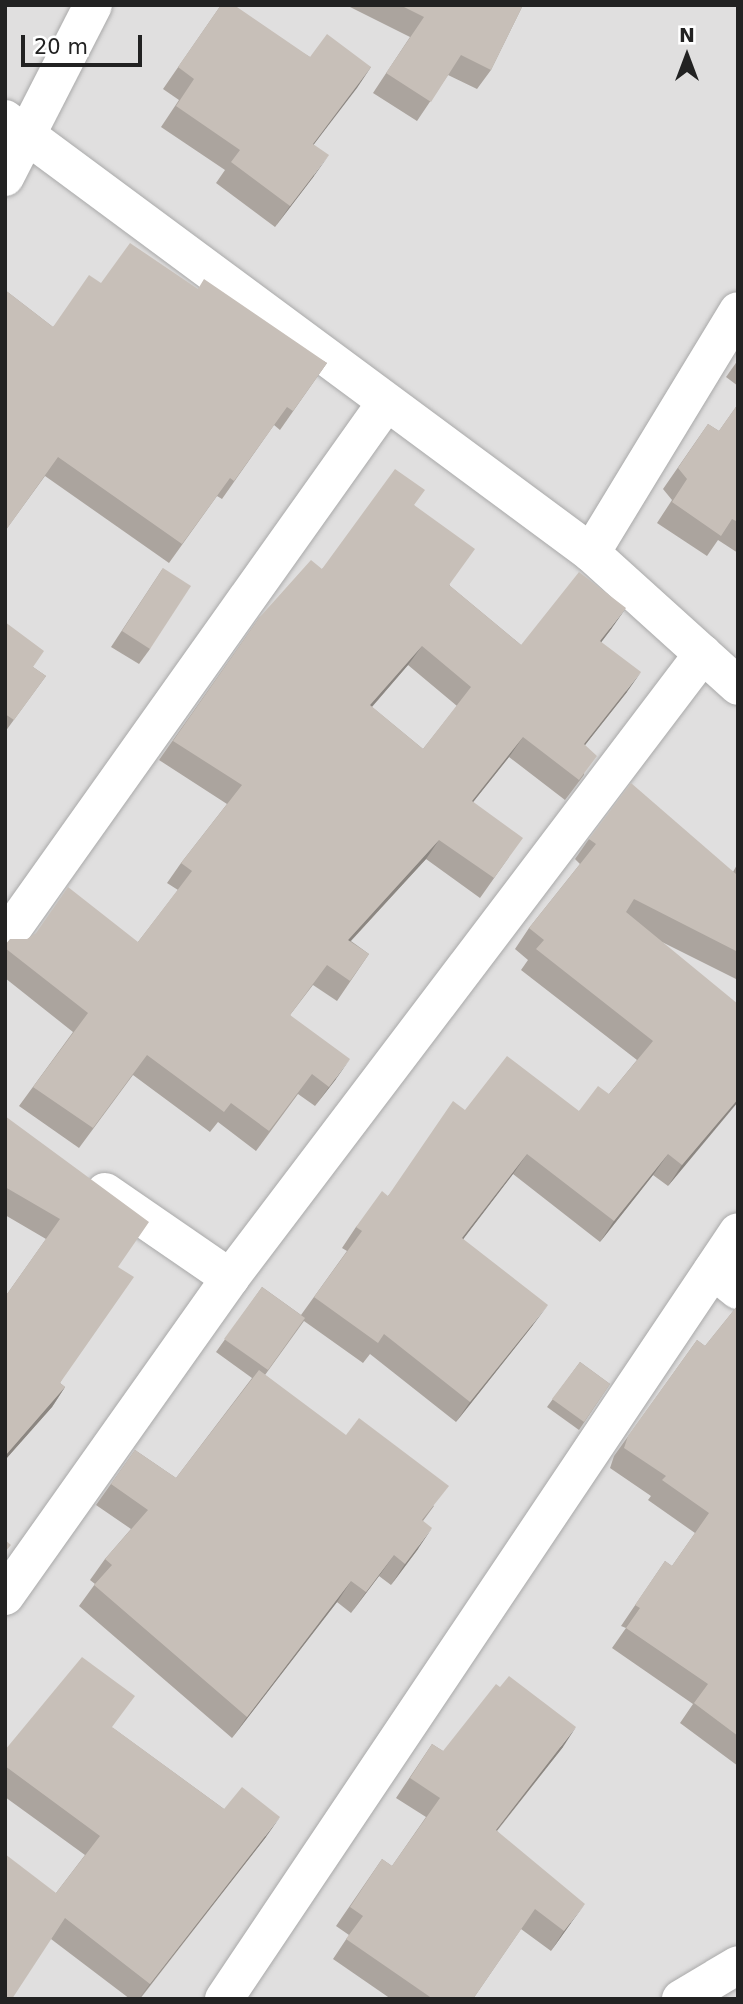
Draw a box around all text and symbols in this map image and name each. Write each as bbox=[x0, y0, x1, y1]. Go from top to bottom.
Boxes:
scale bar bbox=[24, 21, 145, 65]
north arrow bbox=[652, 21, 722, 91]
text: N bbox=[679, 24, 695, 46]
text: 20 m bbox=[34, 35, 88, 59]

